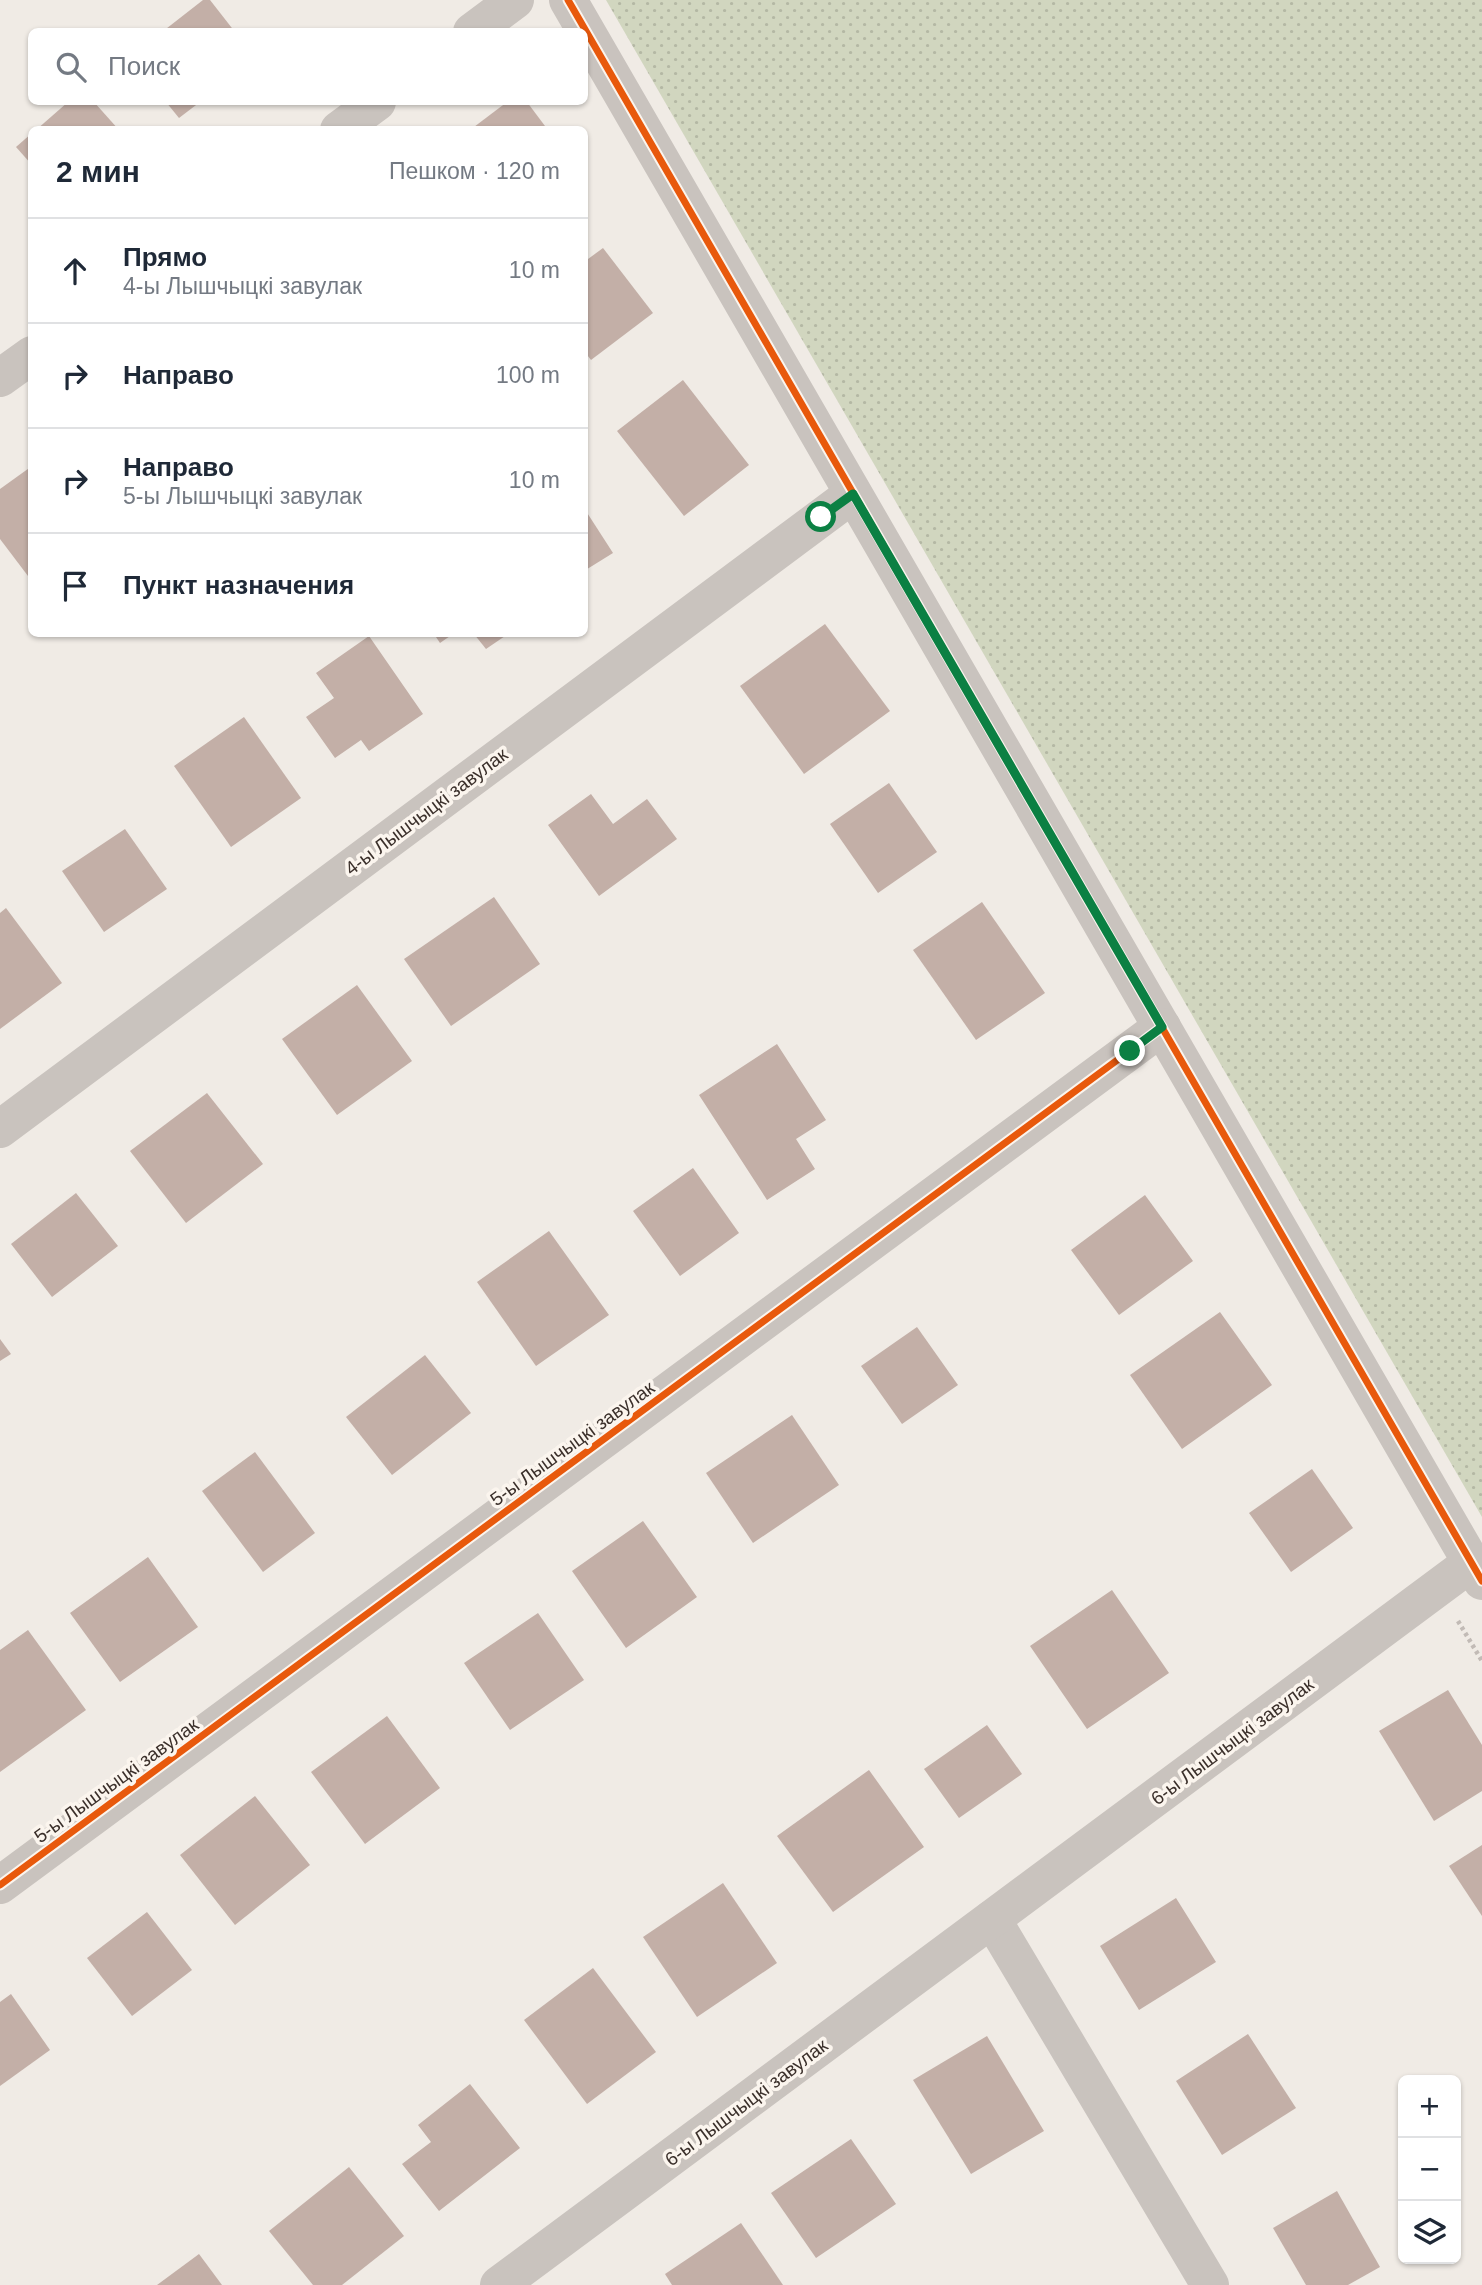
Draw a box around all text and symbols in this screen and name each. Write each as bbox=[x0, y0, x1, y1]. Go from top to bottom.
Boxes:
search box bbox=[28, 28, 588, 105]
icon: search bbox=[52, 48, 90, 86]
text: Поиск bbox=[108, 51, 180, 81]
text: 2 мин bbox=[56, 155, 140, 188]
text: Пешком · 120 m bbox=[389, 158, 560, 184]
text: Прямо bbox=[123, 242, 207, 272]
icon: ahead bbox=[56, 252, 94, 290]
text: 10 m bbox=[509, 257, 560, 283]
text: 4-ы Лышчыцкі завулак bbox=[123, 273, 362, 299]
icon: right bbox=[56, 357, 94, 395]
text: Направо bbox=[123, 360, 234, 390]
text: 100 m bbox=[496, 362, 560, 388]
text: Направо bbox=[123, 452, 234, 482]
icon: right bbox=[56, 462, 94, 500]
text: 10 m bbox=[509, 467, 560, 493]
text: 5-ы Лышчыцкі завулак bbox=[123, 483, 362, 509]
route start bbox=[805, 501, 836, 532]
icon: arrive bbox=[56, 567, 94, 605]
text: Пункт назначения bbox=[123, 570, 354, 600]
street label: 4-ы Лышчыцкі завулак bbox=[341, 743, 512, 879]
route end bbox=[1114, 1035, 1145, 1066]
street label: 5-ы Лышчыцкі завулак bbox=[486, 1376, 659, 1510]
street label: 6-ы Лышчыцкі завулак bbox=[1147, 1673, 1318, 1809]
street label: 5-ы Лышчыцкі завулак bbox=[30, 1713, 203, 1847]
street label: 6-ы Лышчыцкі завулак bbox=[661, 2034, 832, 2170]
map controls bbox=[1398, 2075, 1461, 2264]
button: + bbox=[1398, 2075, 1461, 2138]
button: − bbox=[1398, 2138, 1461, 2201]
button: layers bbox=[1398, 2201, 1461, 2264]

